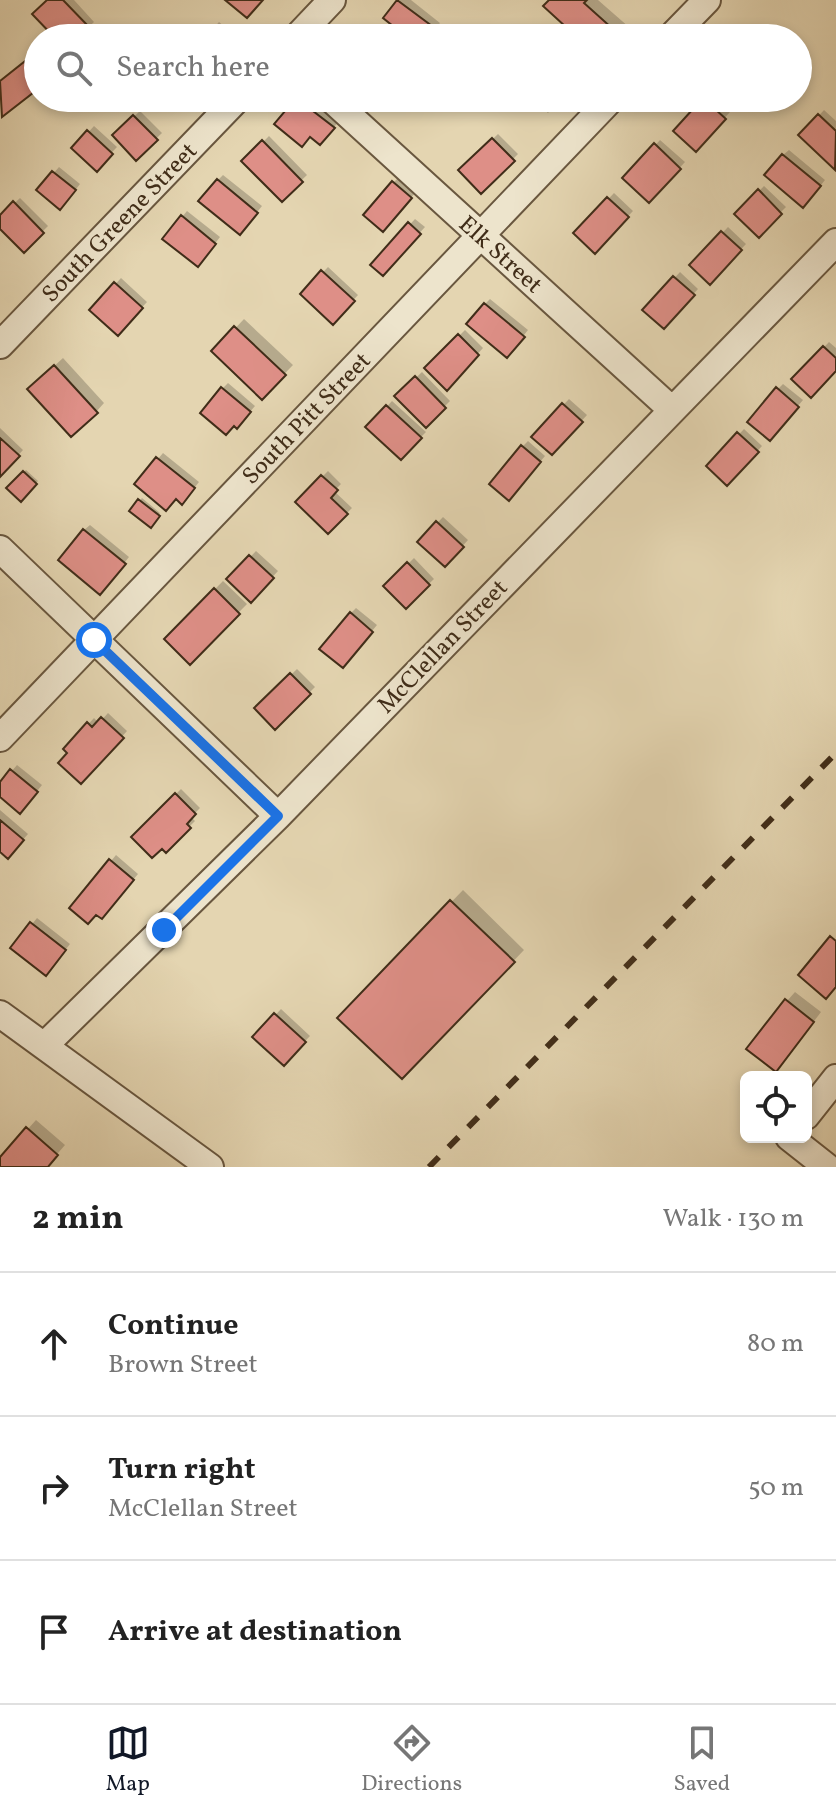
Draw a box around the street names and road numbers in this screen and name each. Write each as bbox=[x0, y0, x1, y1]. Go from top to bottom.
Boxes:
street label: South Greene Street bbox=[35, 136, 206, 311]
street label: Elk Street bbox=[450, 209, 549, 302]
street label: South Pitt Street bbox=[235, 346, 380, 493]
street label: McClellan Street bbox=[370, 573, 517, 722]

